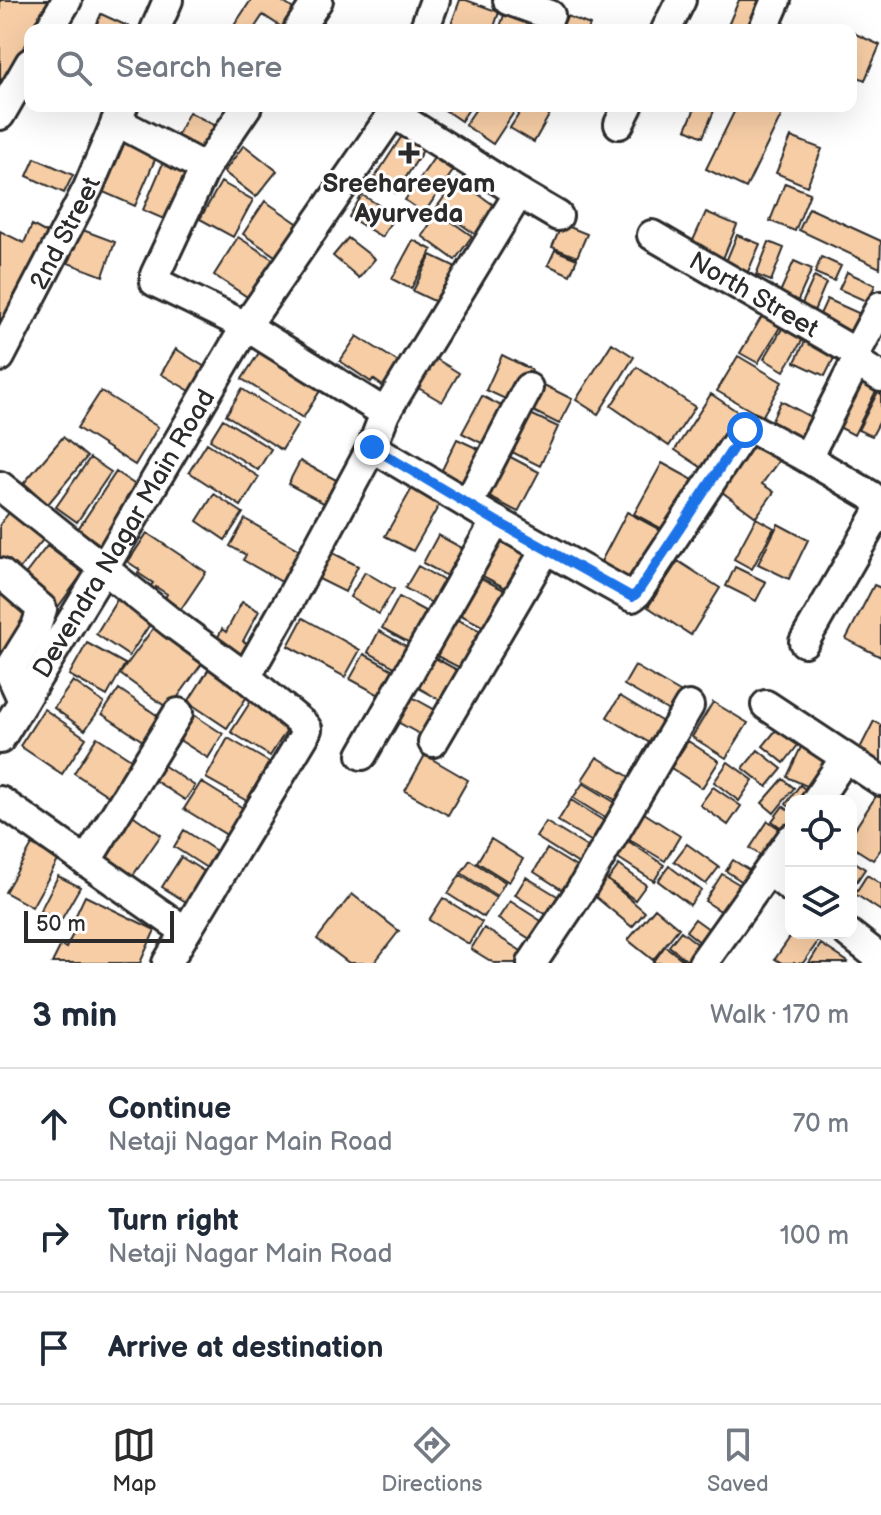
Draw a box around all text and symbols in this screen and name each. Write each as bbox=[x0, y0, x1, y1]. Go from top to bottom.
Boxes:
search box bbox=[24, 24, 857, 112]
icon: search bbox=[52, 46, 96, 90]
text: Search here bbox=[116, 50, 282, 86]
marker: Sreehareeyam Ayurveda bbox=[398, 142, 420, 164]
place label: Sreehareeyam Ayurveda bbox=[323, 169, 495, 230]
street label: 2nd Street bbox=[24, 172, 108, 295]
street label: North Street bbox=[683, 246, 824, 345]
street label: Devendra Nagar Main Road bbox=[27, 384, 222, 684]
route start bbox=[727, 412, 763, 448]
route end bbox=[354, 429, 390, 465]
map controls bbox=[785, 795, 857, 939]
button: locate bbox=[785, 795, 857, 867]
button: layers bbox=[785, 867, 857, 939]
scale bar bbox=[24, 907, 174, 943]
text: 50 m bbox=[36, 911, 86, 938]
text: 3 min bbox=[32, 995, 117, 1036]
text: Walk · 170 m bbox=[710, 1000, 849, 1031]
text: Continue bbox=[108, 1091, 231, 1127]
icon: ahead bbox=[32, 1102, 76, 1146]
text: 70 m bbox=[792, 1109, 849, 1140]
text: Netaji Nagar Main Road bbox=[108, 1127, 392, 1158]
text: Turn right bbox=[108, 1203, 239, 1239]
icon: right bbox=[32, 1214, 76, 1258]
text: 100 m bbox=[780, 1221, 849, 1252]
text: Netaji Nagar Main Road bbox=[108, 1239, 392, 1270]
icon: arrive bbox=[32, 1326, 76, 1370]
text: Arrive at destination bbox=[108, 1330, 384, 1366]
tab: Map bbox=[112, 1423, 157, 1498]
tab: Directions bbox=[381, 1423, 482, 1498]
tab: Saved bbox=[707, 1423, 769, 1498]

